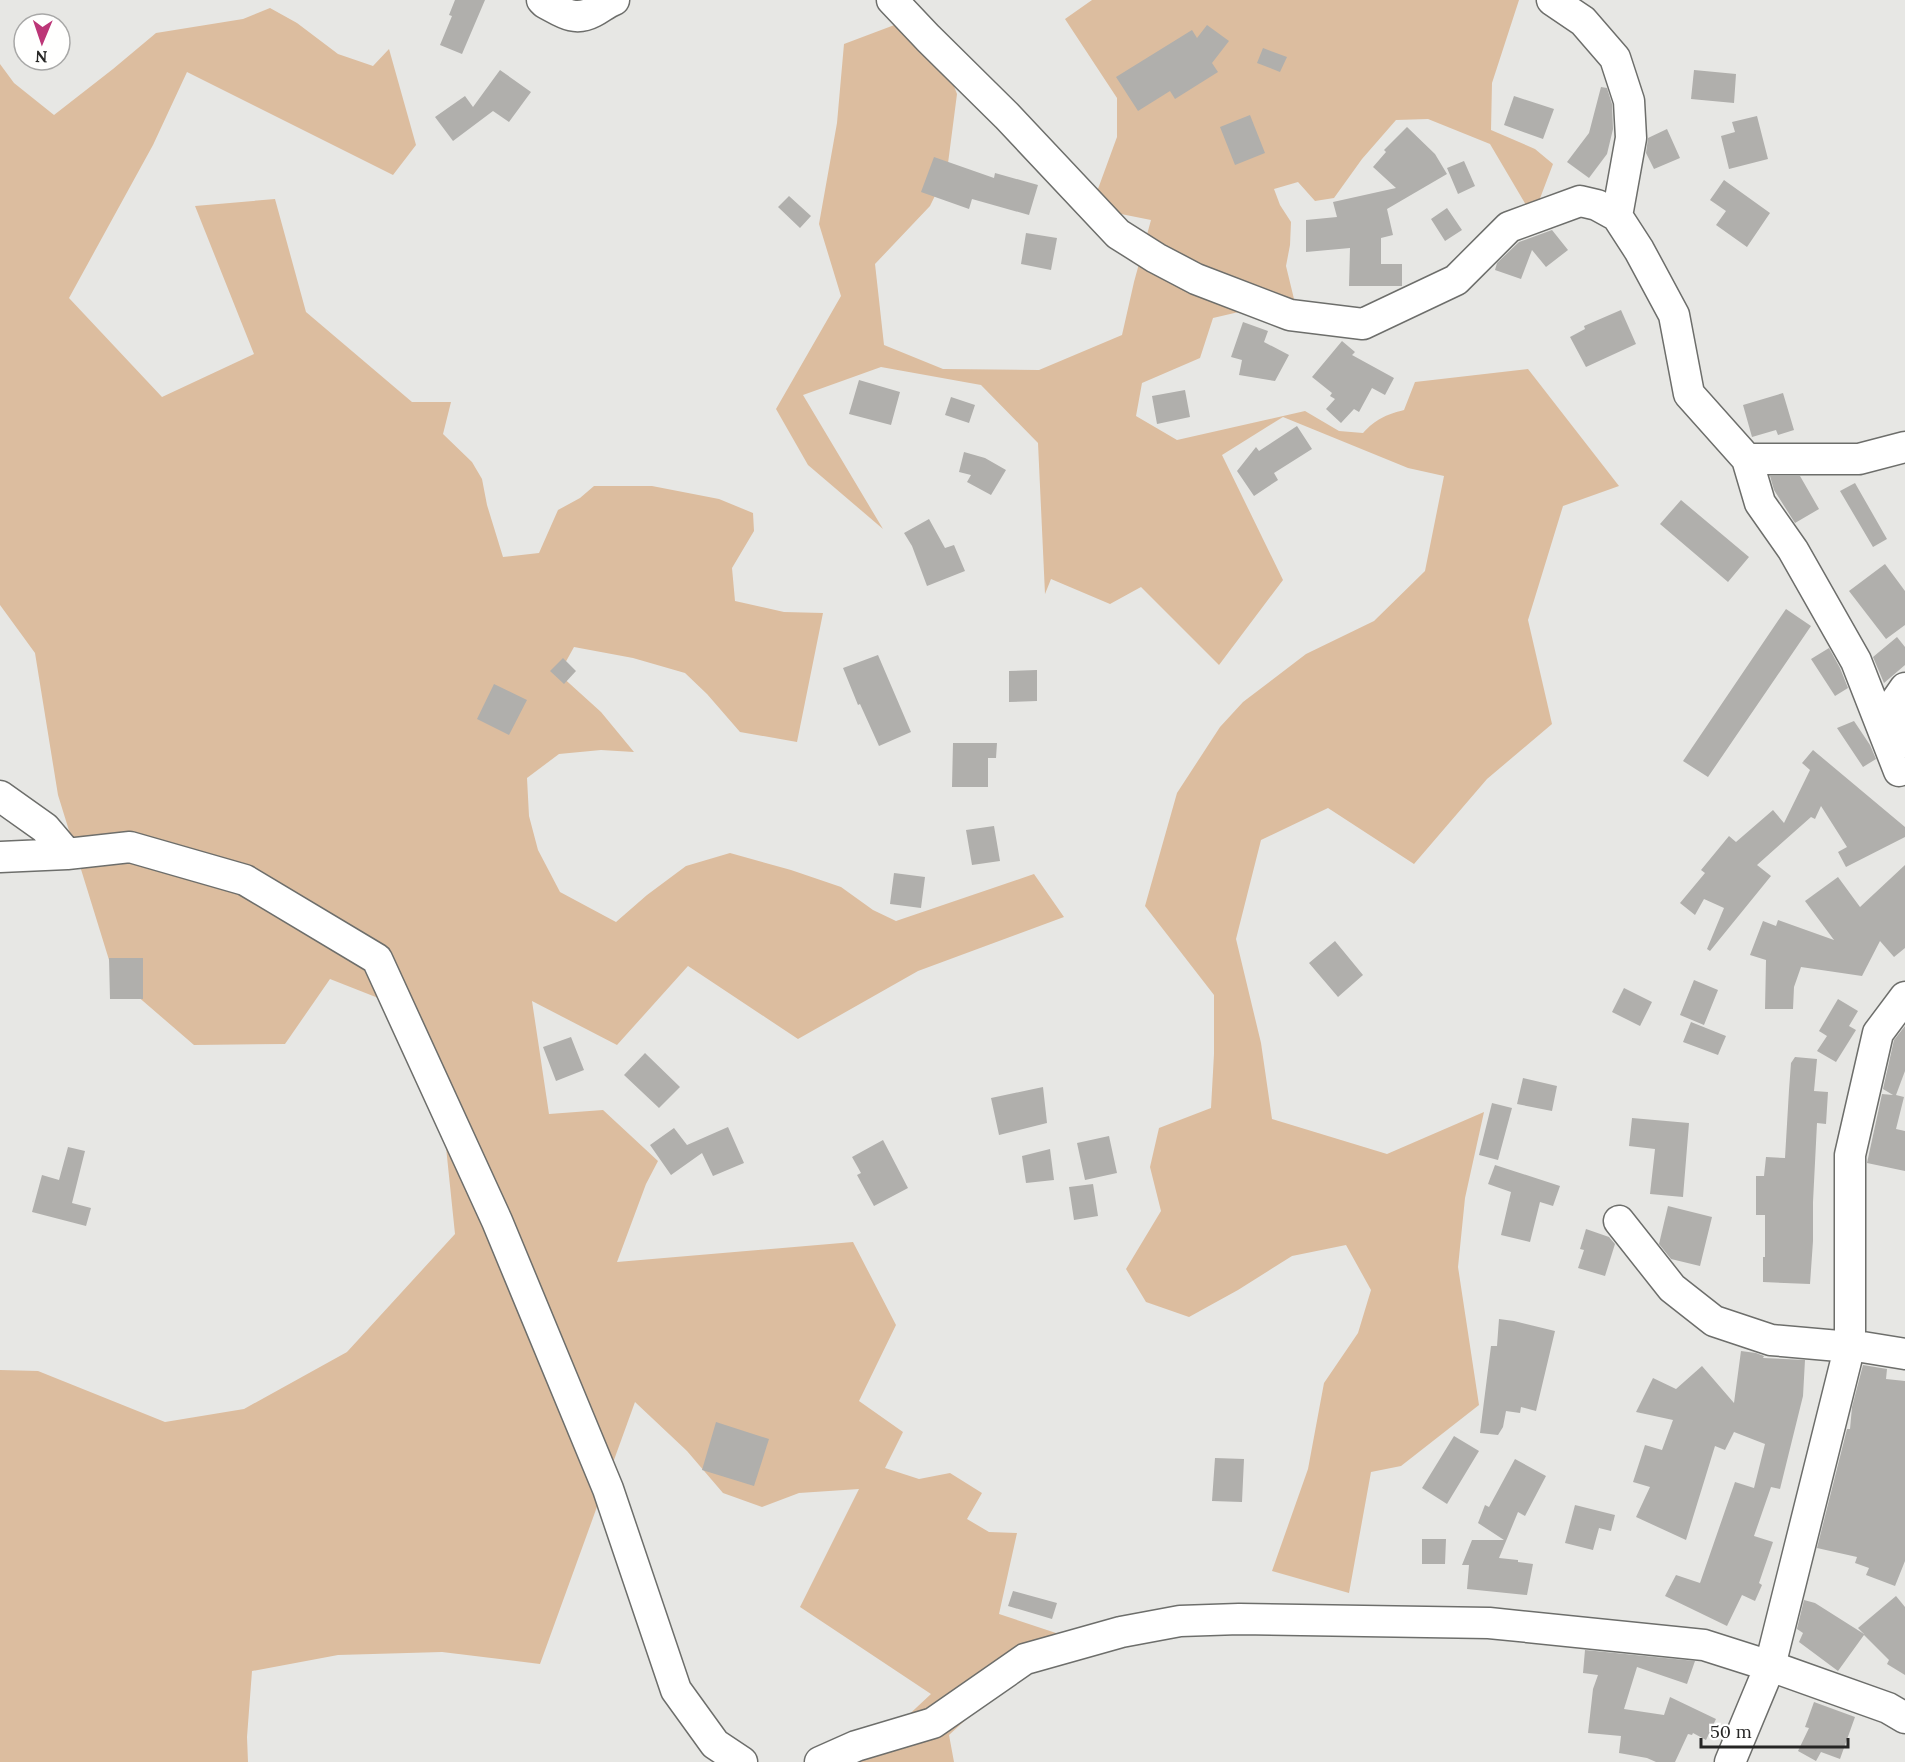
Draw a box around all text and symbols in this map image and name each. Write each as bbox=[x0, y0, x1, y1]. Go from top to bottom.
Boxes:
north arrow bbox=[12, 12, 72, 72]
text: N bbox=[35, 47, 48, 67]
scale bar bbox=[1701, 1711, 1848, 1749]
text: 50 m bbox=[1710, 1720, 1752, 1743]

